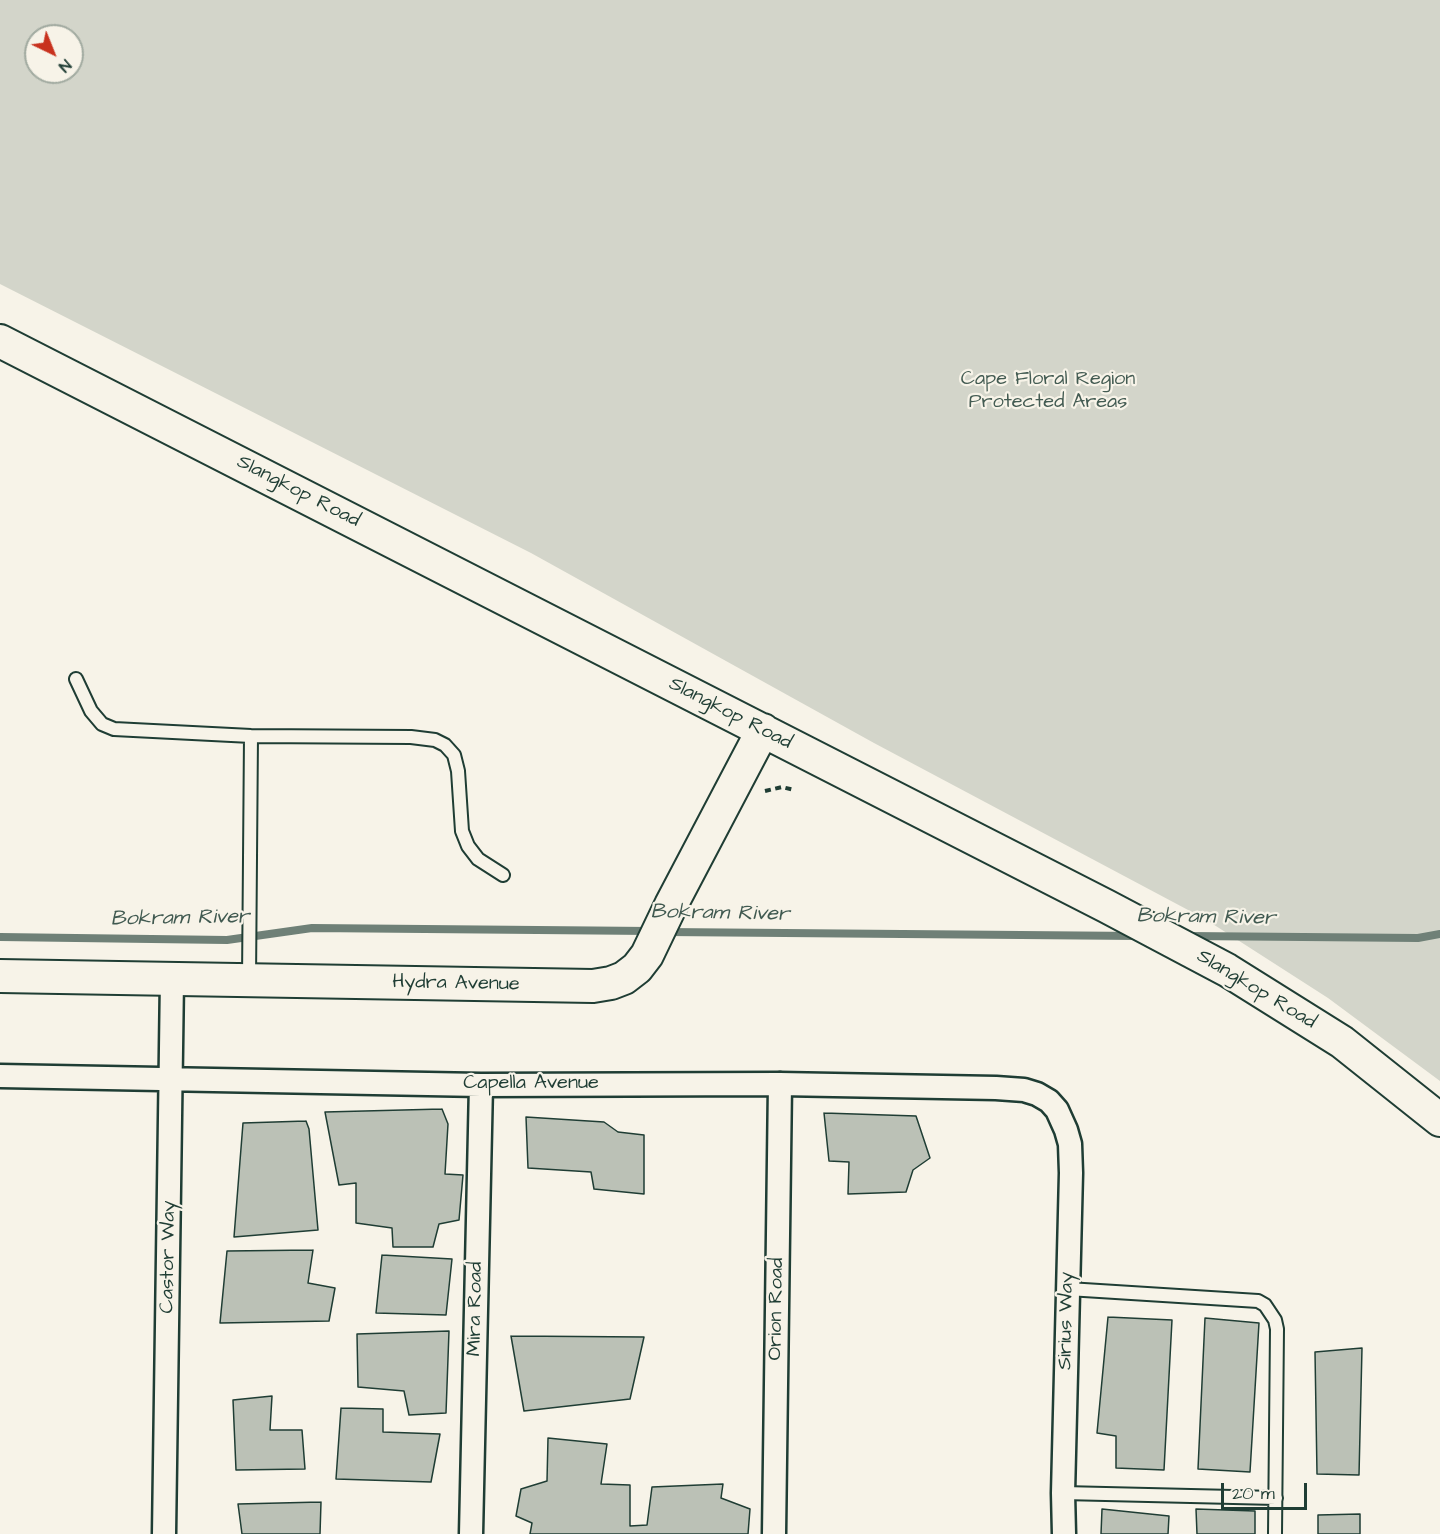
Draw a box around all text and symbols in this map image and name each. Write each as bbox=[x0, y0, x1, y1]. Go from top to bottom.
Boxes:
north arrow bbox=[24, 24, 84, 84]
text: N bbox=[54, 54, 76, 77]
park label: Cape Floral Region Protected Areas bbox=[961, 368, 1135, 415]
street label: Slangkop Road bbox=[232, 451, 364, 533]
street label: Slangkop Road bbox=[664, 673, 796, 755]
water label: Bokram River bbox=[650, 900, 790, 928]
water label: Bokram River bbox=[1136, 904, 1276, 932]
water label: Bokram River bbox=[110, 905, 250, 933]
street label: Slangkop Road bbox=[1192, 945, 1320, 1035]
street label: Hydra Avenue bbox=[392, 971, 520, 997]
street label: Capella Avenue bbox=[463, 1072, 599, 1096]
street label: Castor Way bbox=[156, 1200, 182, 1314]
street label: Orion Road bbox=[764, 1257, 790, 1361]
street label: Mira Road bbox=[463, 1261, 489, 1357]
street label: Sirius Way bbox=[1054, 1272, 1080, 1370]
scale bar bbox=[1224, 1471, 1310, 1509]
text: 20 m bbox=[1232, 1481, 1275, 1506]

